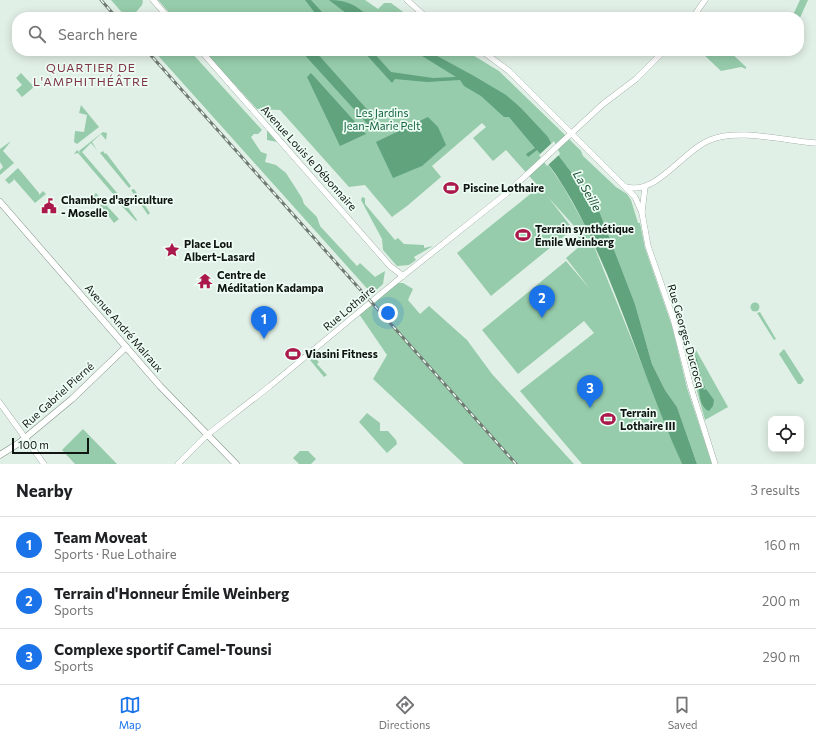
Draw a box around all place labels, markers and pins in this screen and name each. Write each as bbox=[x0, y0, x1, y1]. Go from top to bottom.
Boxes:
sports icon: Piscine Lothaire bbox=[442, 179, 460, 197]
place label: Piscine Lothaire bbox=[463, 181, 544, 194]
place label: Chambre d'agriculture - Moselle bbox=[61, 193, 173, 219]
public building icon: Chambre d'agriculture - Moselle bbox=[40, 197, 58, 215]
place label: Terrain synthétique Émile Weinberg bbox=[535, 222, 634, 248]
sports icon: Terrain synthétique Émile Weinberg bbox=[514, 226, 532, 244]
place label: Place Lou Albert-Lasard bbox=[184, 237, 255, 263]
place icon: Place Lou Albert-Lasard bbox=[163, 241, 181, 259]
place label: Centre de Méditation Kadampa bbox=[217, 268, 324, 294]
temple icon: Centre de Méditation Kadampa bbox=[196, 272, 214, 290]
pin: 2 bbox=[529, 285, 555, 318]
pin: 1 bbox=[251, 306, 277, 339]
sports icon: Viasini Fitness bbox=[284, 345, 302, 363]
place label: Viasini Fitness bbox=[305, 347, 378, 360]
pin: 3 bbox=[577, 375, 603, 408]
place label: Terrain Lothaire III bbox=[620, 406, 675, 432]
sports icon: Terrain Lothaire III bbox=[599, 410, 617, 428]

